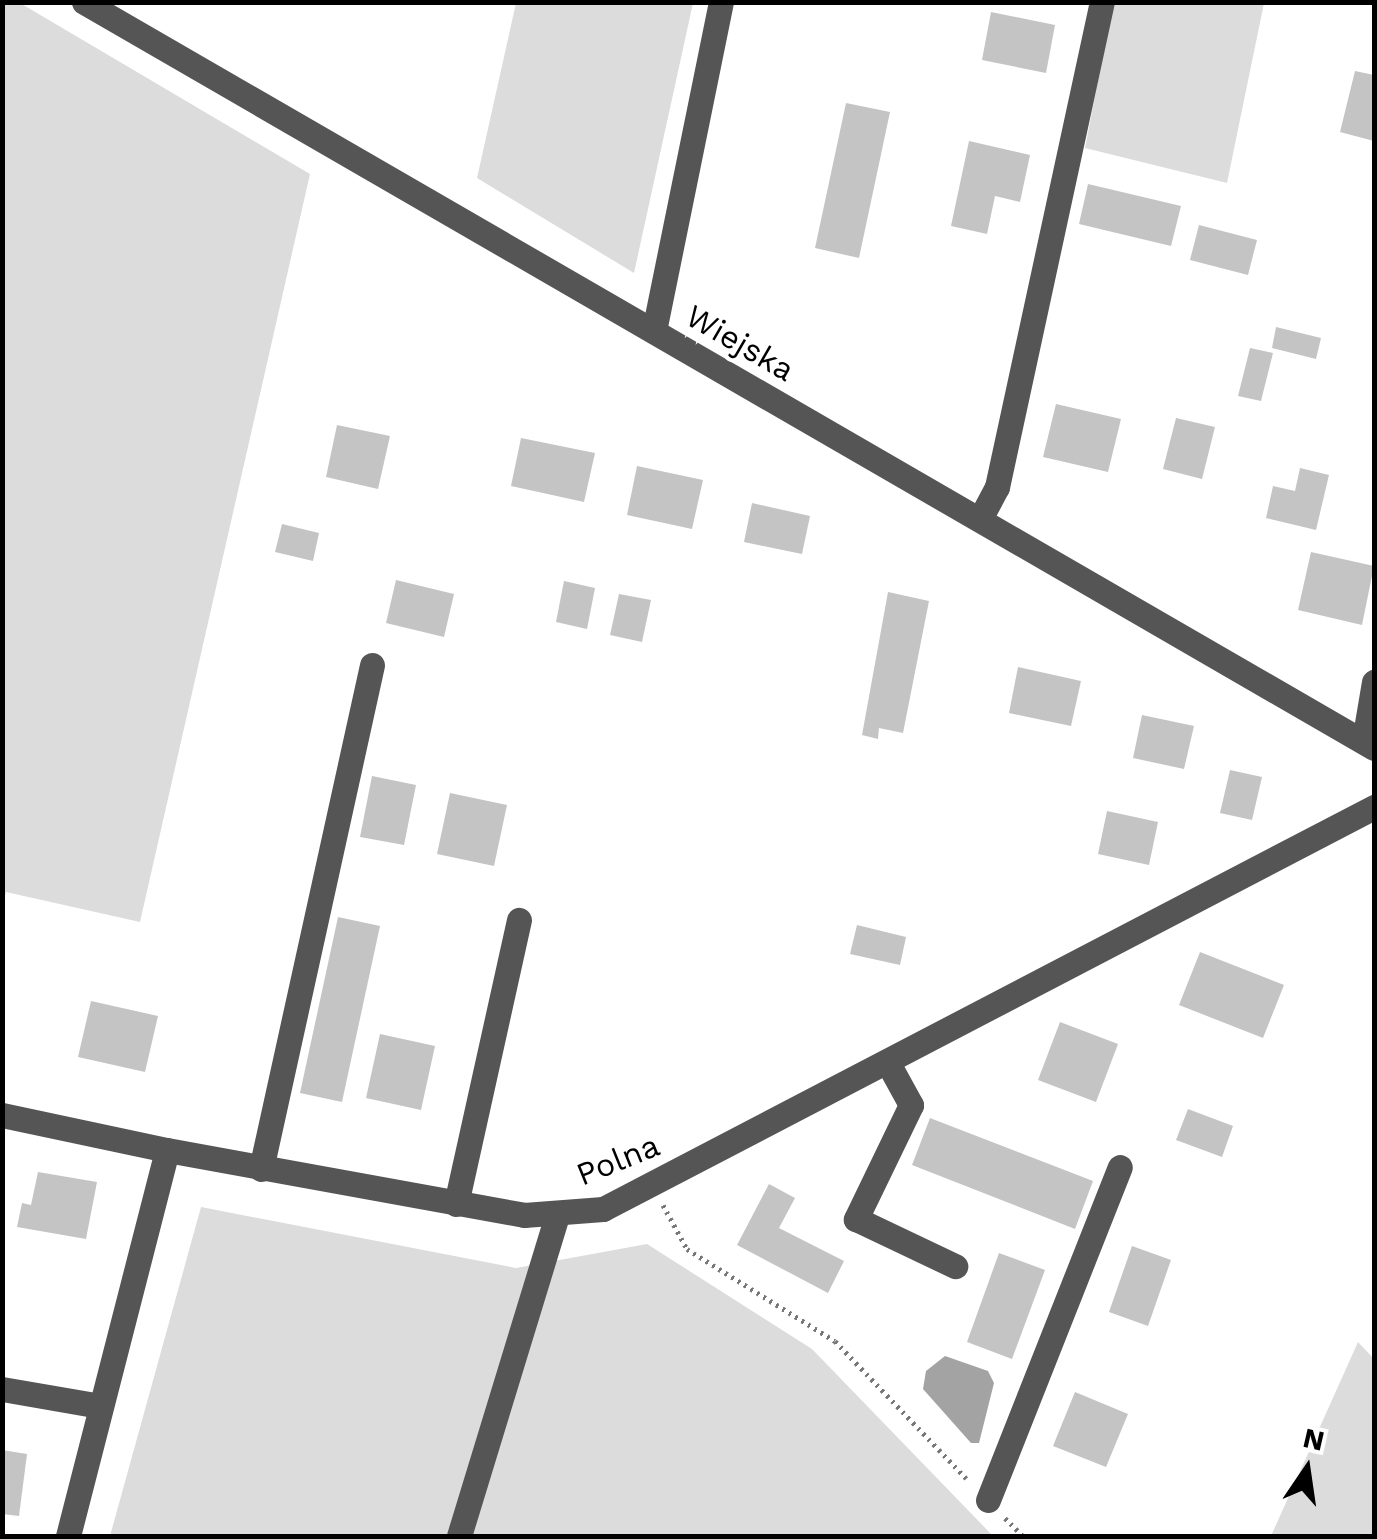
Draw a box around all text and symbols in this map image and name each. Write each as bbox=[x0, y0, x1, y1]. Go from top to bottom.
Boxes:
street label: Wiejska bbox=[679, 297, 801, 389]
street label: Polna bbox=[571, 1126, 665, 1194]
north arrow bbox=[1257, 1419, 1357, 1519]
text: N bbox=[1300, 1421, 1328, 1458]

